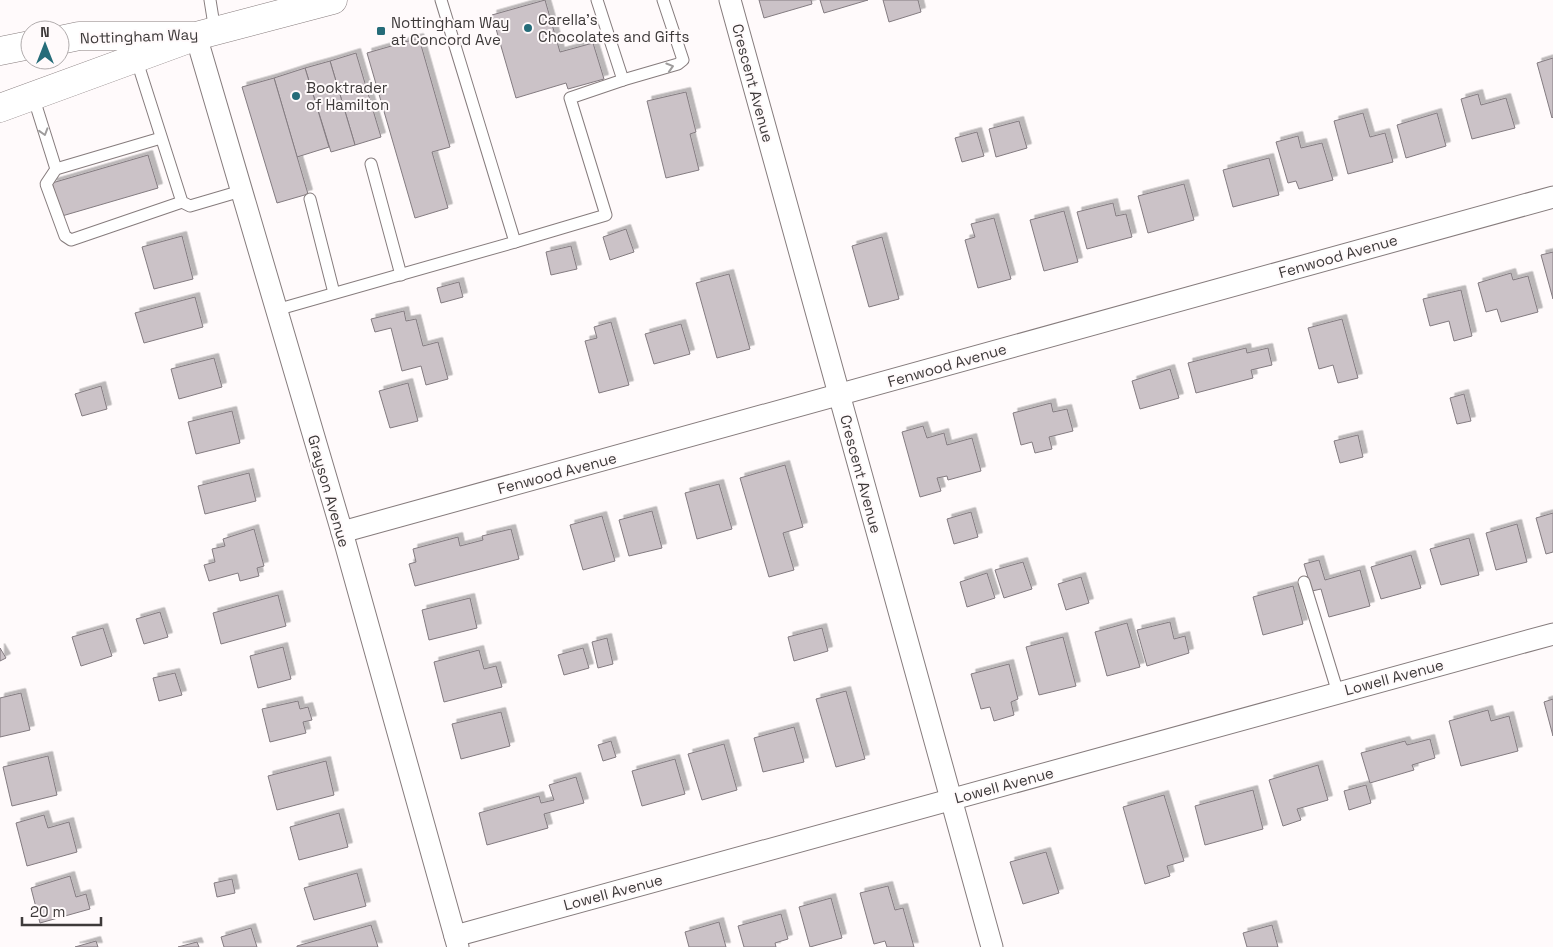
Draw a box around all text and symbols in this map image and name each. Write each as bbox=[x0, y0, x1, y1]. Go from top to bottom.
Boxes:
place label: Carella's Chocolates and Gifts bbox=[538, 10, 690, 46]
place label: Nottingham Way at Concord Ave bbox=[391, 13, 510, 49]
north arrow bbox=[20, 20, 70, 70]
marker: Carella's Chocolates and Gifts bbox=[522, 22, 534, 34]
street label: Crescent Avenue bbox=[728, 22, 778, 145]
text: N bbox=[40, 23, 50, 41]
street label: Nottingham Way bbox=[79, 24, 199, 48]
marker: Nottingham Way at Concord Ave bbox=[375, 25, 387, 37]
one-way arrow bbox=[666, 62, 674, 72]
place label: Booktrader of Hamilton bbox=[306, 78, 389, 114]
marker: Booktrader of Hamilton bbox=[290, 90, 302, 102]
one-way arrow bbox=[39, 128, 49, 136]
street label: Fenwood Avenue bbox=[1276, 230, 1400, 282]
street label: Fenwood Avenue bbox=[885, 339, 1009, 391]
street label: Crescent Avenue bbox=[836, 413, 886, 536]
street label: Grayson Avenue bbox=[304, 433, 354, 549]
street label: Fenwood Avenue bbox=[495, 448, 619, 498]
street label: Lowell Avenue bbox=[1342, 655, 1446, 699]
street label: Lowell Avenue bbox=[952, 763, 1056, 807]
street label: Lowell Avenue bbox=[561, 870, 665, 914]
scale bar bbox=[22, 894, 101, 926]
text: 20 m bbox=[30, 902, 65, 921]

